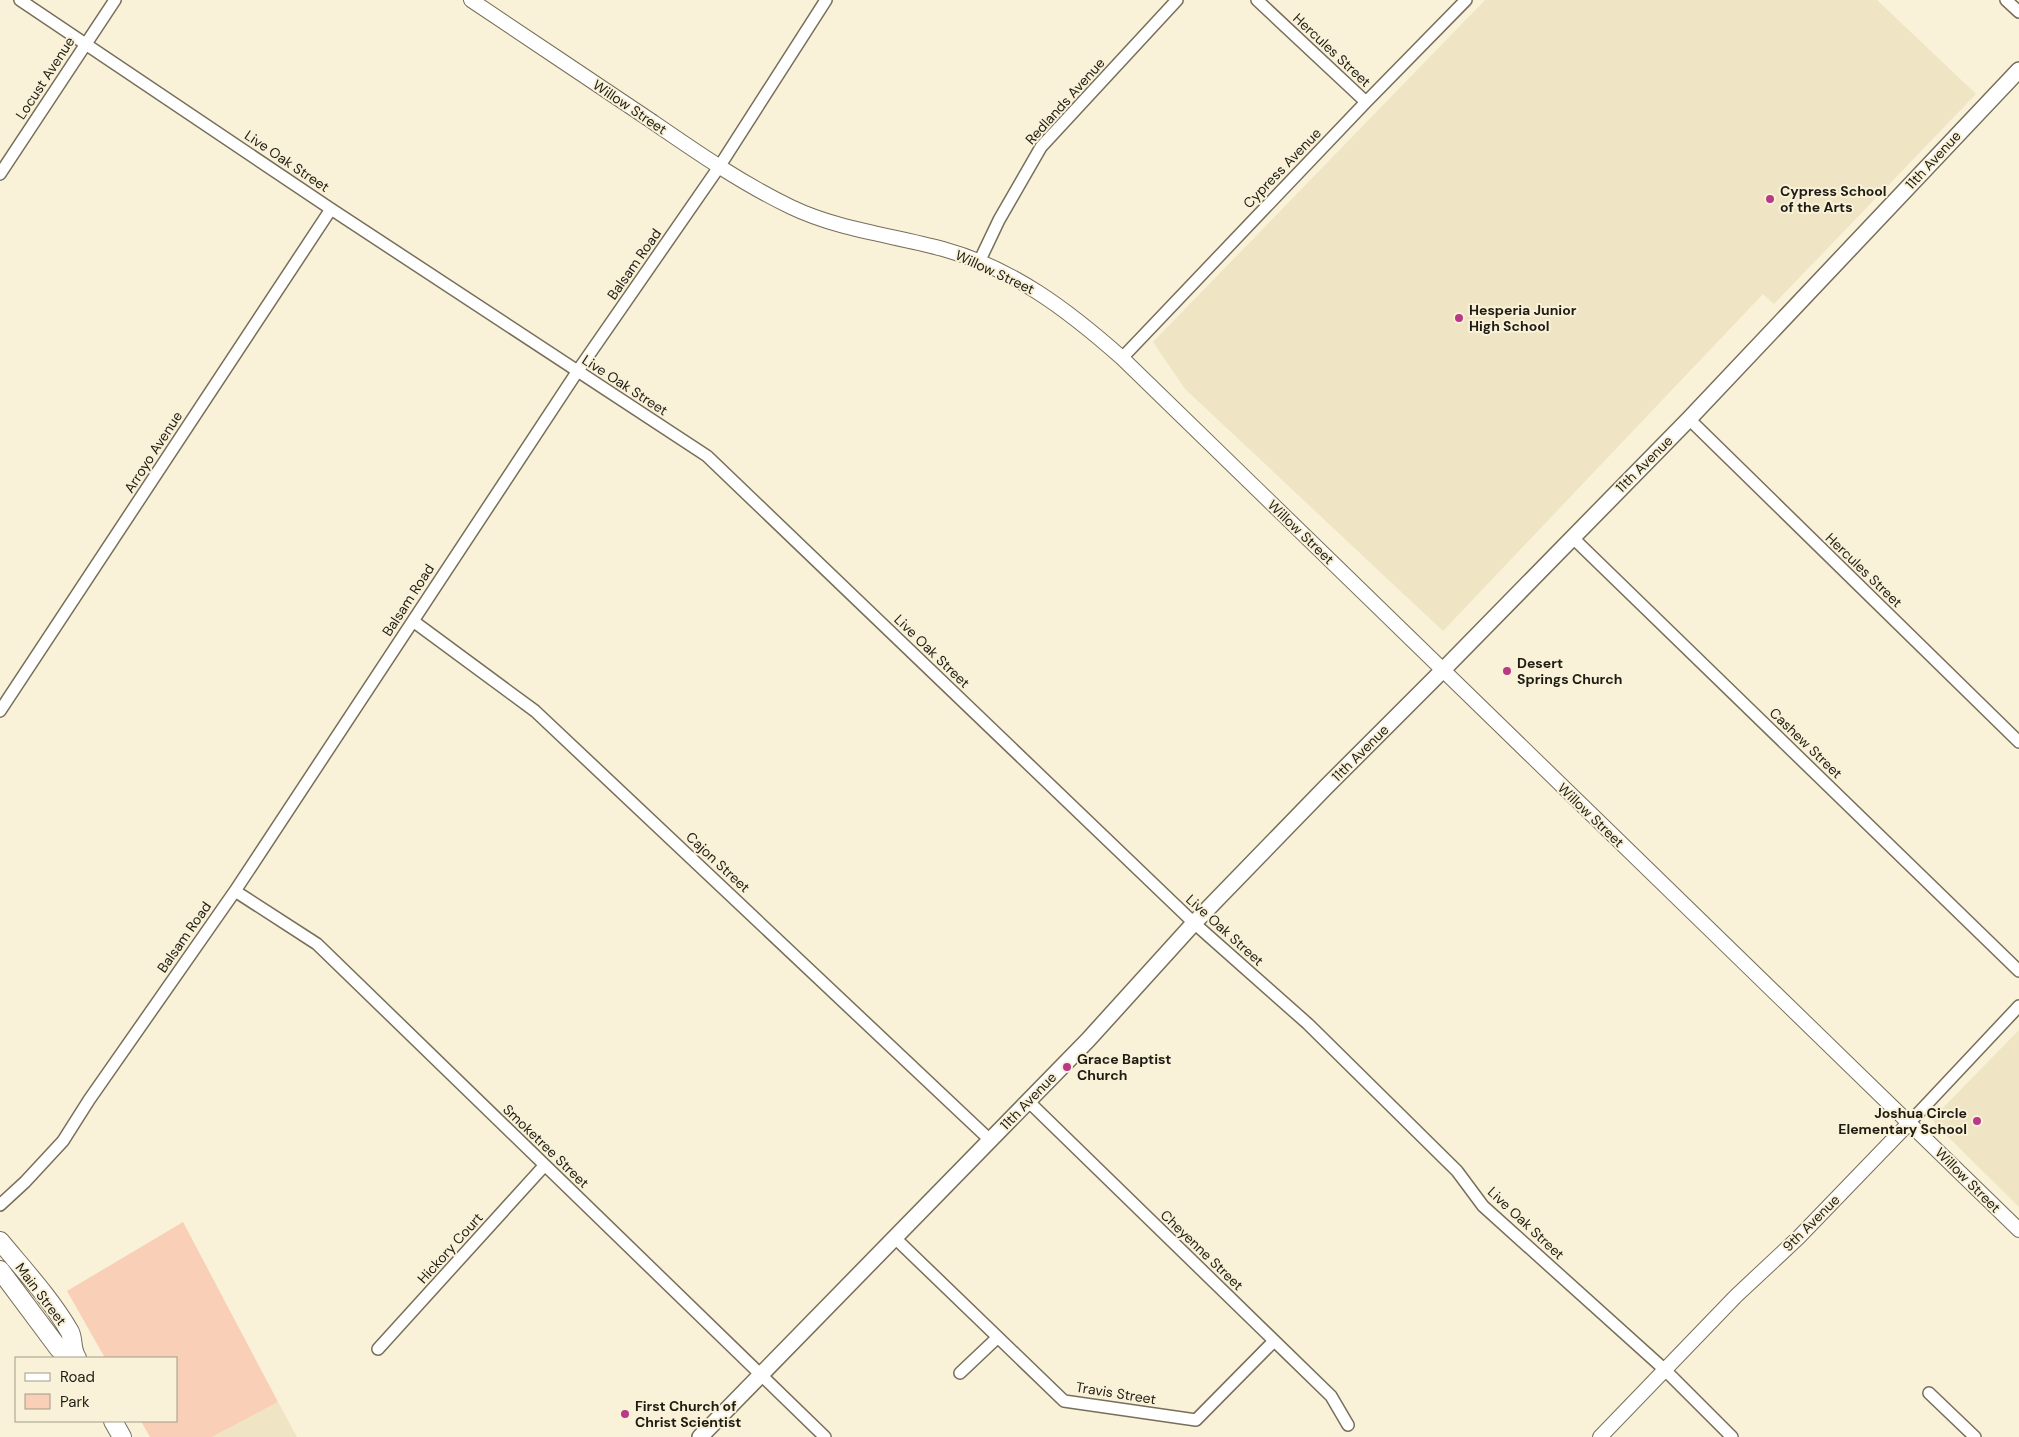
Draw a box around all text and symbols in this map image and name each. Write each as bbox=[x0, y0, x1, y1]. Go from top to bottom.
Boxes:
street label: Hercules Street bbox=[1289, 9, 1375, 91]
street label: Locust Avenue bbox=[12, 33, 78, 123]
street label: Redlands Avenue bbox=[1021, 54, 1109, 148]
street label: Willow Street bbox=[590, 76, 670, 138]
street label: Cypress Avenue bbox=[1239, 124, 1325, 212]
street label: Live Oak Street bbox=[241, 126, 333, 196]
street label: 11th Avenue bbox=[1901, 127, 1965, 193]
place label: Cypress School of the Arts bbox=[1780, 182, 1887, 216]
marker: Cypress School of the Arts bbox=[1764, 193, 1776, 205]
street label: Balsam Road bbox=[603, 225, 665, 303]
street label: Willow Street bbox=[953, 246, 1037, 298]
place label: Hesperia Junior High School bbox=[1469, 301, 1577, 335]
marker: Hesperia Junior High School bbox=[1453, 312, 1465, 324]
street label: Live Oak Street bbox=[579, 351, 671, 419]
street label: Arroyo Avenue bbox=[120, 408, 186, 496]
street label: 11th Avenue bbox=[1612, 432, 1676, 496]
street label: Willow Street bbox=[1264, 496, 1338, 568]
street label: Hercules Street bbox=[1822, 529, 1906, 611]
street label: Balsam Road bbox=[378, 560, 438, 640]
street label: Live Oak Street bbox=[890, 610, 974, 692]
place label: Desert Springs Church bbox=[1517, 654, 1622, 688]
marker: Desert Springs Church bbox=[1501, 665, 1513, 677]
street label: Cashew Street bbox=[1766, 704, 1846, 782]
street label: 11th Avenue bbox=[1328, 721, 1392, 785]
street label: Willow Street bbox=[1554, 779, 1628, 851]
street label: Cajon Street bbox=[682, 828, 754, 896]
street label: Live Oak Street bbox=[1182, 890, 1268, 970]
street label: Balsam Road bbox=[153, 898, 215, 976]
place label: Grace Baptist Church bbox=[1077, 1050, 1171, 1084]
marker: Grace Baptist Church bbox=[1061, 1061, 1073, 1073]
street label: 11th Avenue bbox=[996, 1068, 1060, 1134]
street label: Smoketree Street bbox=[499, 1100, 593, 1192]
place label: Joshua Circle Elementary School bbox=[1838, 1104, 1967, 1138]
marker: Joshua Circle Elementary School bbox=[1971, 1115, 1983, 1127]
street label: Willow Street bbox=[1931, 1143, 2005, 1217]
street label: Live Oak Street bbox=[1484, 1183, 1568, 1263]
street label: 9th Avenue bbox=[1779, 1191, 1843, 1255]
street label: Cheyenne Street bbox=[1157, 1206, 1247, 1294]
street label: Hickory Court bbox=[413, 1209, 487, 1287]
street label: Main Street bbox=[11, 1259, 71, 1329]
legend bbox=[15, 1357, 178, 1422]
text: Road bbox=[60, 1367, 95, 1387]
street label: Travis Street bbox=[1075, 1378, 1157, 1408]
text: Park bbox=[60, 1392, 90, 1412]
place label: First Church of Christ Scientist bbox=[635, 1397, 741, 1431]
marker: First Church of Christ Scientist bbox=[619, 1408, 631, 1420]

